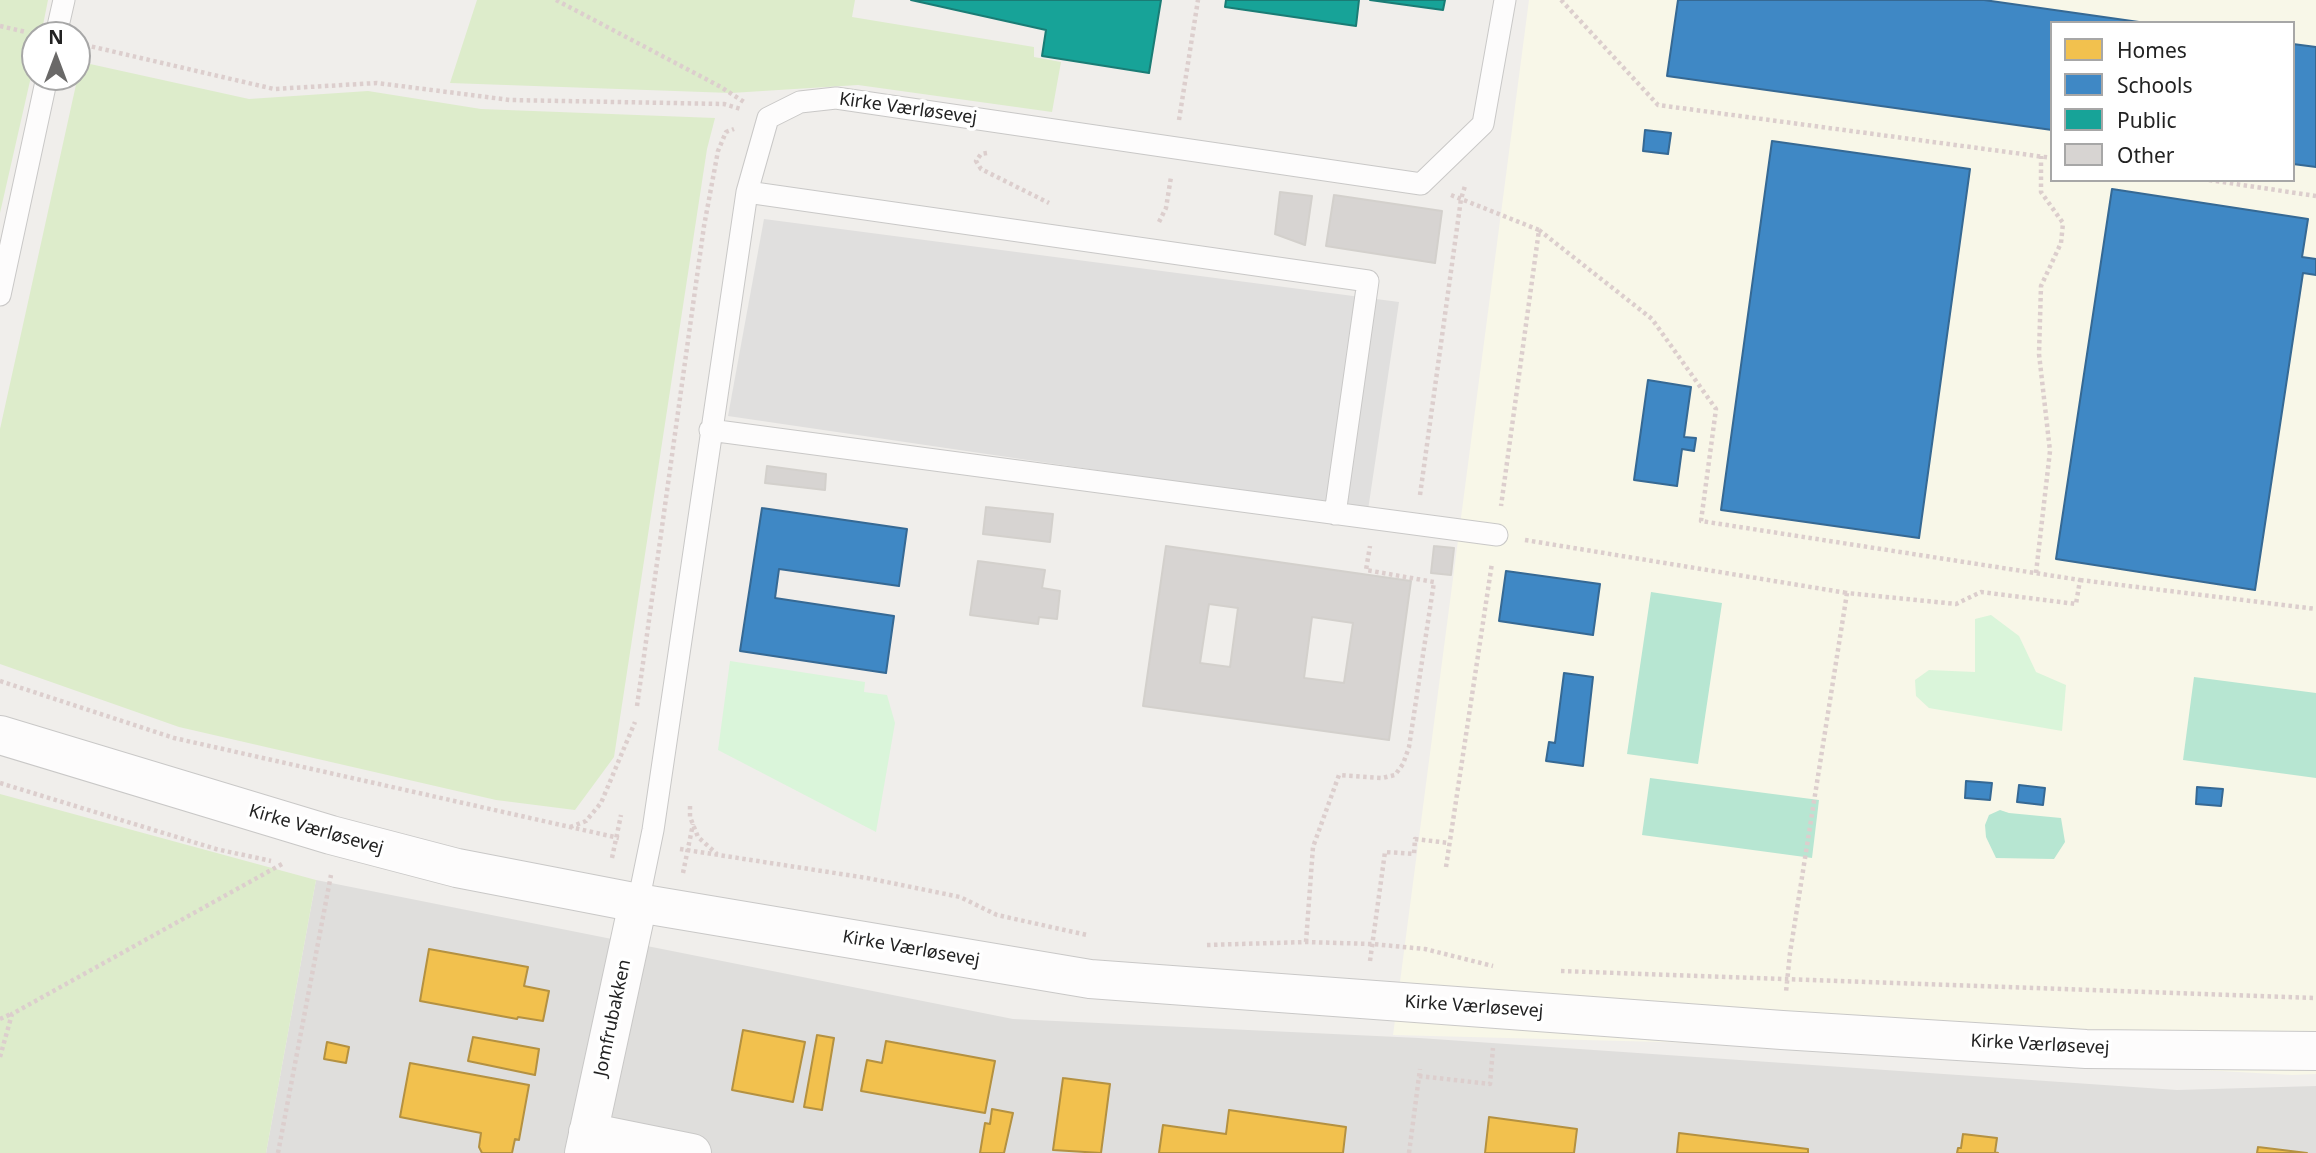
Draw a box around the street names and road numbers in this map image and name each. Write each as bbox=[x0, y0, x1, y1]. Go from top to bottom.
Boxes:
street label: Kirke Værløsevej bbox=[838, 89, 978, 129]
street label: Kirke Værløsevej bbox=[246, 800, 386, 860]
street label: Kirke Værløsevej bbox=[841, 926, 981, 972]
street label: Jomfrubakken bbox=[590, 958, 636, 1078]
street label: Kirke Værløsevej bbox=[1404, 991, 1544, 1023]
street label: Kirke Værløsevej bbox=[1970, 1031, 2110, 1059]

